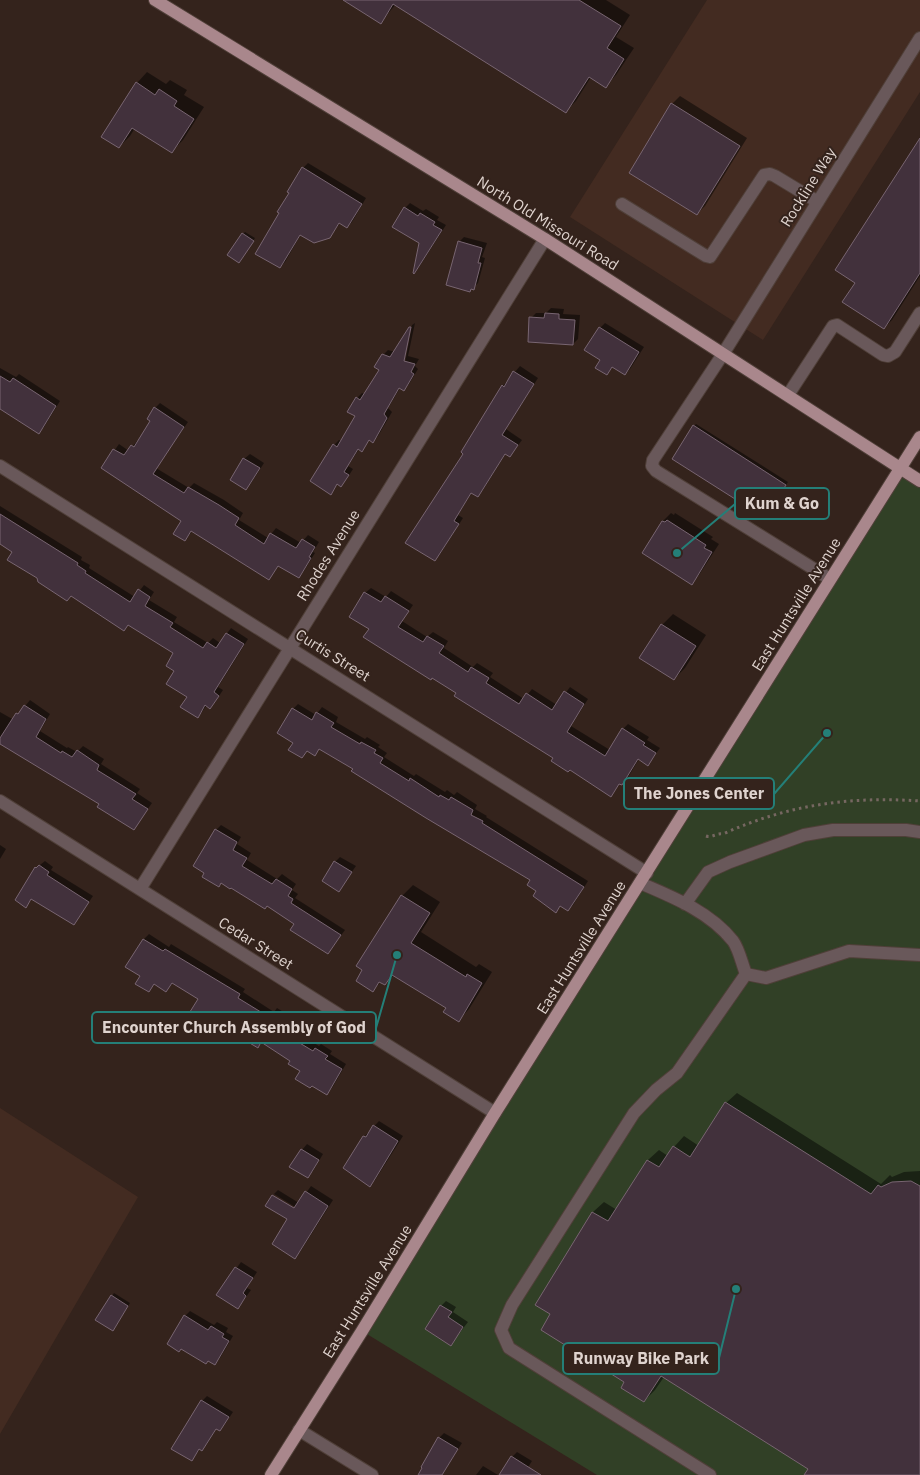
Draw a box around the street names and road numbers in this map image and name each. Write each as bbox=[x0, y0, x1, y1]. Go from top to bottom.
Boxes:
street label: Rockline Way bbox=[776, 143, 840, 230]
street label: North Old Missouri Road bbox=[474, 172, 622, 274]
street label: Rhodes Avenue bbox=[292, 506, 364, 604]
street label: East Huntsville Avenue bbox=[747, 534, 845, 674]
street label: Curtis Street bbox=[292, 625, 374, 685]
street label: East Huntsville Avenue bbox=[532, 877, 630, 1017]
street label: Cedar Street bbox=[215, 913, 297, 973]
street label: East Huntsville Avenue bbox=[318, 1221, 416, 1361]

